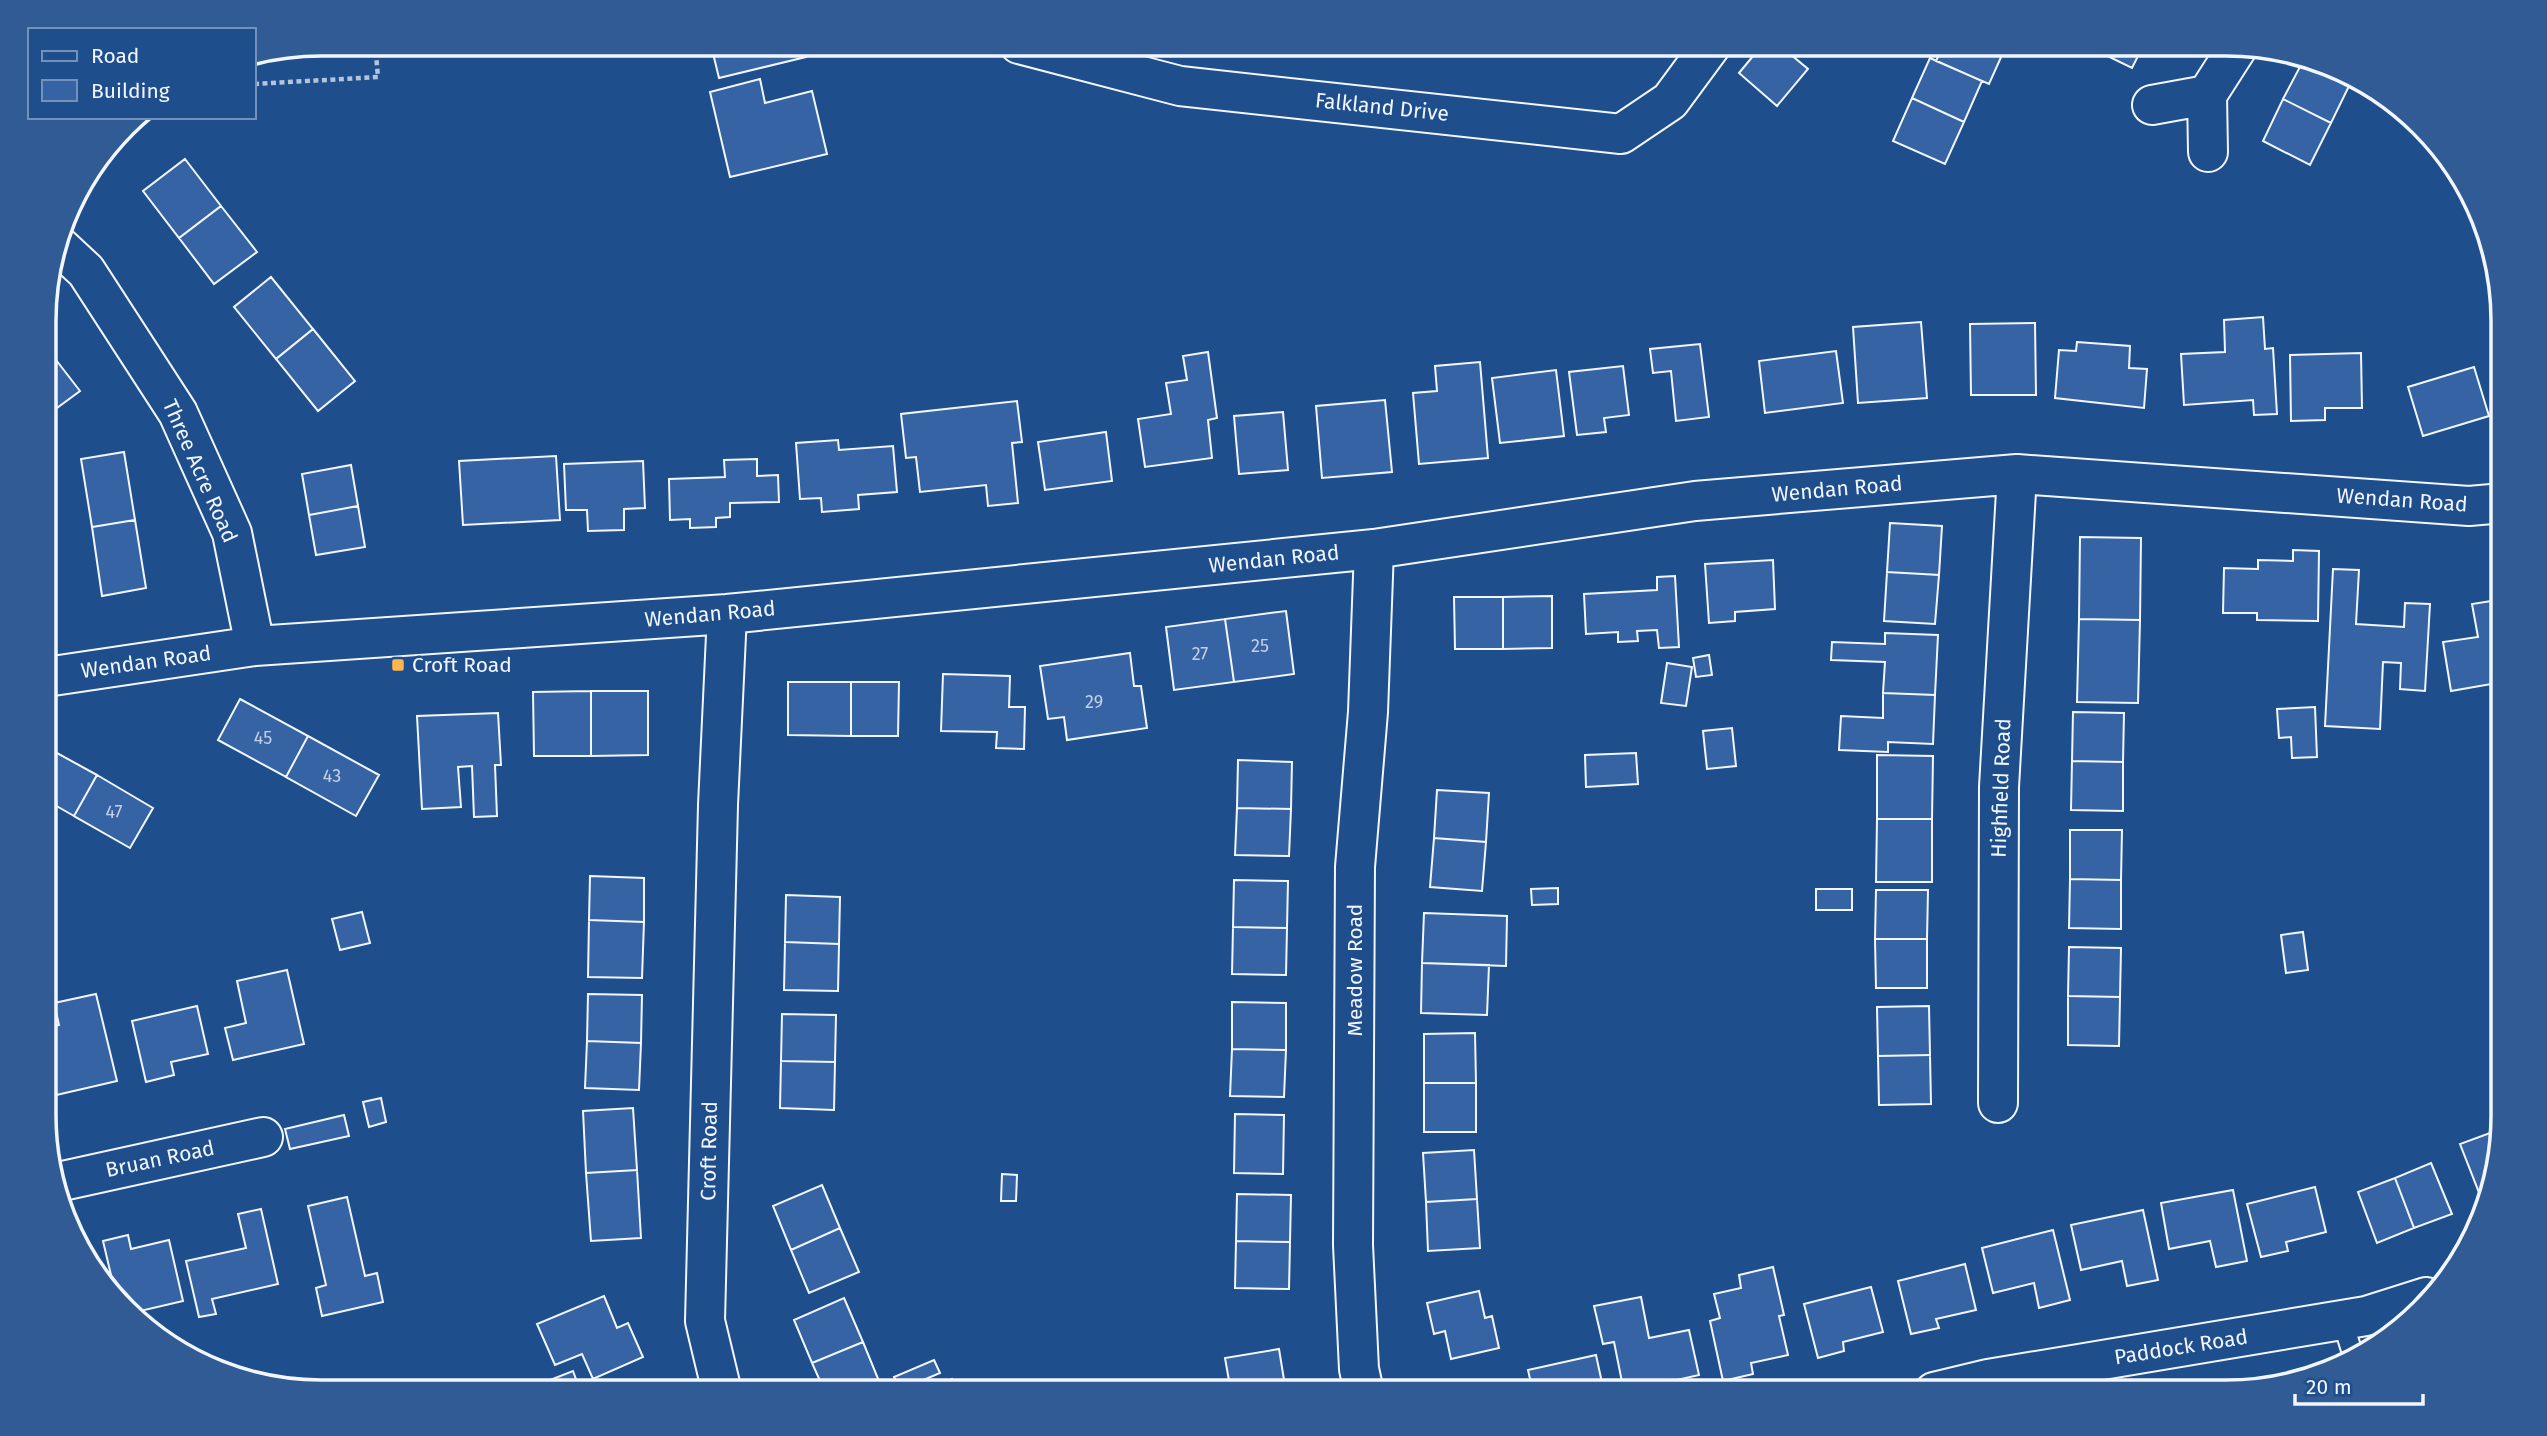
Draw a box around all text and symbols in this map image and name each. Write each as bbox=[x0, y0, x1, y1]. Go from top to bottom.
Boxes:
legend bbox=[28, 28, 256, 119]
text: Road bbox=[91, 43, 139, 69]
text: Building bbox=[91, 78, 170, 104]
street label: Falkland Drive bbox=[1314, 87, 1450, 127]
street label: Three Acre Road bbox=[157, 395, 243, 547]
street label: Wendan Road bbox=[1771, 470, 1903, 508]
street label: Wendan Road bbox=[2336, 482, 2468, 518]
street label: Wendan Road bbox=[1207, 539, 1341, 579]
street label: Wendan Road bbox=[644, 595, 776, 633]
house number: 25 bbox=[1251, 635, 1269, 657]
street label: Wendan Road bbox=[79, 640, 213, 684]
house number: 27 bbox=[1192, 643, 1208, 665]
place label: Croft Road bbox=[412, 652, 512, 678]
marker: Croft Road bbox=[390, 657, 406, 673]
house number: 29 bbox=[1085, 691, 1103, 713]
street label: Highfield Road bbox=[1986, 718, 2016, 858]
house number: 45 bbox=[254, 727, 272, 749]
house number: 43 bbox=[323, 765, 341, 787]
house number: 47 bbox=[105, 801, 123, 823]
street label: Meadow Road bbox=[1342, 904, 1368, 1036]
street label: Croft Road bbox=[695, 1101, 723, 1201]
street label: Bruan Road bbox=[103, 1135, 217, 1183]
street label: Paddock Road bbox=[2112, 1324, 2250, 1370]
scale bar bbox=[2295, 1362, 2423, 1406]
text: 20 m bbox=[2306, 1374, 2352, 1400]

